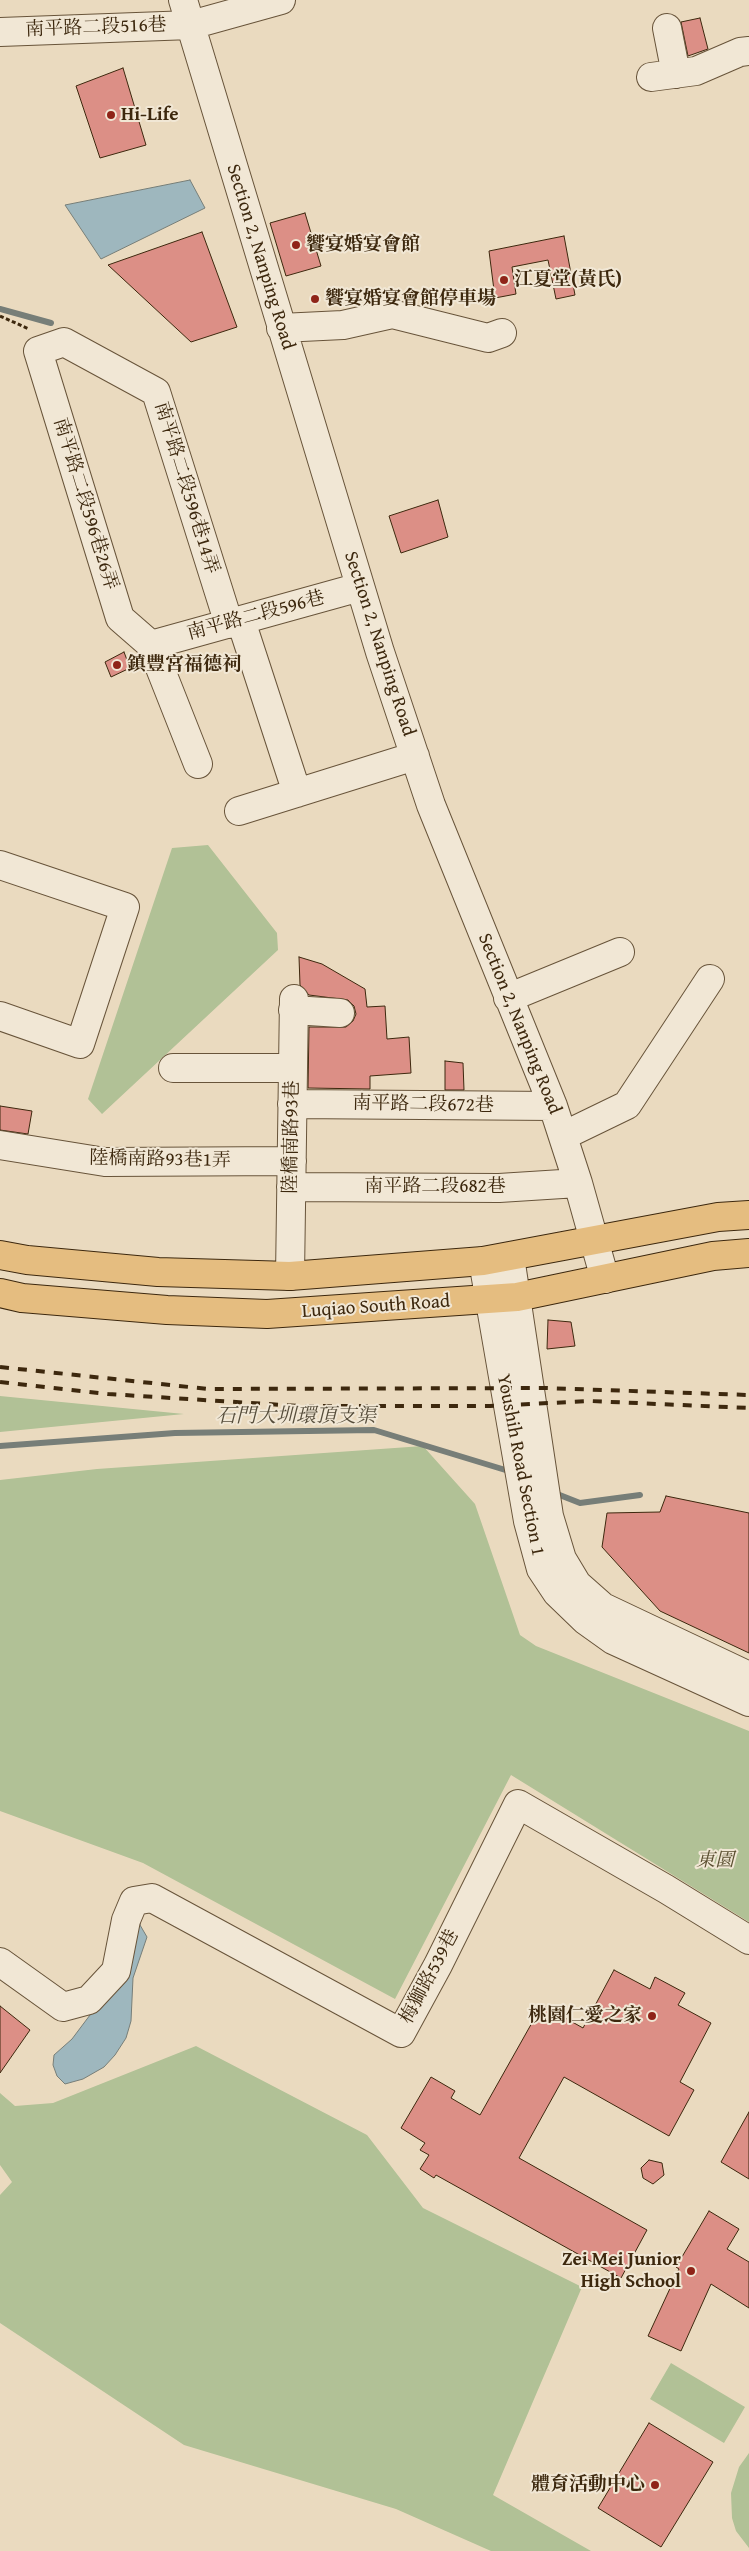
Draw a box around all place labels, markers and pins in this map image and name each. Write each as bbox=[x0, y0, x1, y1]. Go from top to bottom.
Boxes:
place label: Hi-Life bbox=[121, 104, 179, 126]
marker: Hi-Life bbox=[105, 109, 117, 121]
place label: 饗宴婚宴會館 bbox=[306, 234, 420, 256]
marker: 饗宴婚宴會館 bbox=[290, 239, 302, 251]
place label: 江夏堂(黃氏) bbox=[514, 269, 622, 291]
marker: 江夏堂(黃氏) bbox=[498, 274, 510, 286]
place label: 饗宴婚宴會館停車場 bbox=[325, 288, 496, 310]
marker: 饗宴婚宴會館停車場 bbox=[309, 293, 321, 305]
place label: 鎮豐宮福德祠 bbox=[127, 654, 241, 676]
marker: 鎮豐宮福德祠 bbox=[111, 659, 123, 671]
place label: 桃園仁愛之家 bbox=[528, 2005, 642, 2027]
marker: 桃園仁愛之家 bbox=[646, 2010, 658, 2022]
place label: Zei Mei Junior High School bbox=[562, 2249, 681, 2293]
marker: Zei Mei Junior High School bbox=[685, 2265, 697, 2277]
place label: 體育活動中心 bbox=[531, 2474, 645, 2496]
marker: 體育活動中心 bbox=[649, 2479, 661, 2491]

